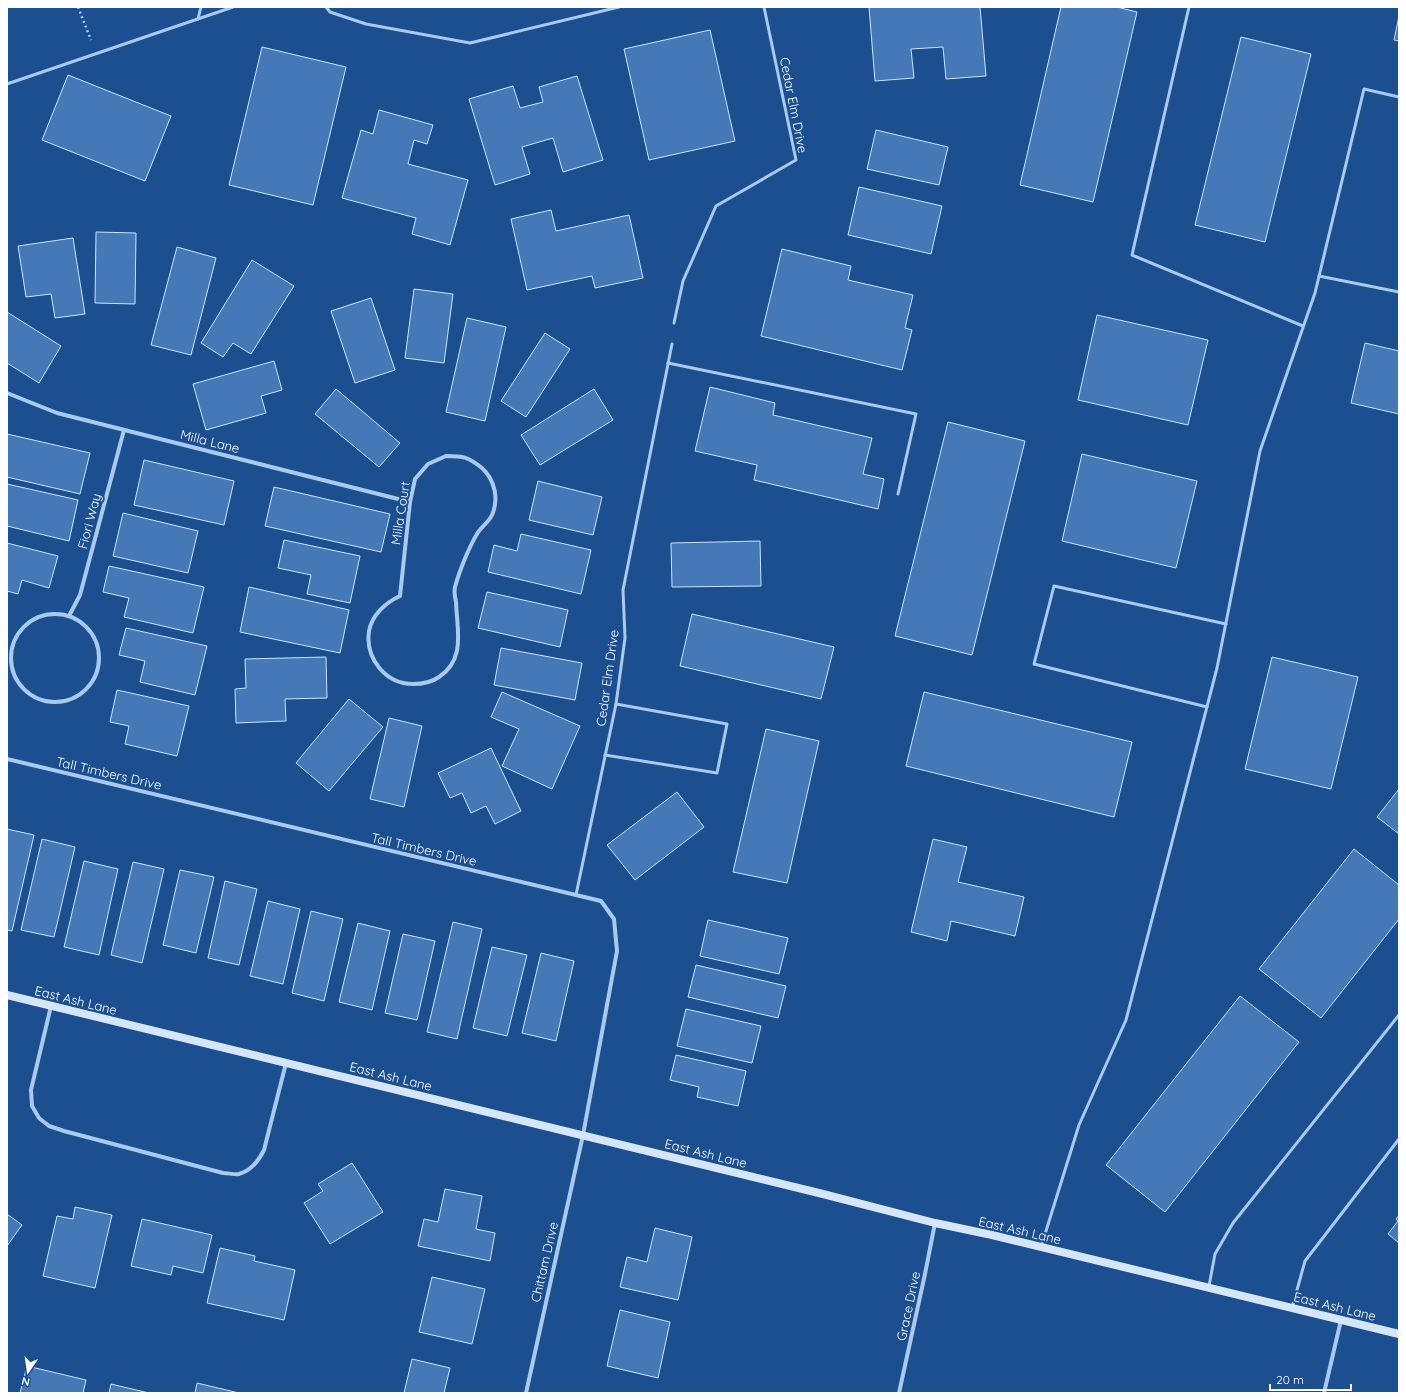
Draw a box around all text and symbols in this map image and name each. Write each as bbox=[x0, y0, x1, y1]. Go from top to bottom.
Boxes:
street label: Cedar Elm Drive bbox=[777, 56, 811, 154]
street label: Milla Lane bbox=[179, 426, 241, 456]
street label: Milla Court bbox=[387, 480, 413, 546]
street label: Fiori Way bbox=[74, 491, 104, 551]
street label: Cedar Elm Drive bbox=[592, 629, 622, 727]
street label: Tall Timbers Drive bbox=[55, 753, 163, 793]
street label: Tall Timbers Drive bbox=[370, 829, 478, 869]
street label: East Ash Lane bbox=[33, 982, 119, 1018]
street label: East Ash Lane bbox=[348, 1058, 434, 1094]
street label: East Ash Lane bbox=[663, 1135, 749, 1171]
street label: East Ash Lane bbox=[977, 1213, 1063, 1247]
street label: Chittam Drive bbox=[527, 1220, 561, 1304]
street label: Grace Drive bbox=[893, 1270, 923, 1342]
street label: East Ash Lane bbox=[1292, 1288, 1378, 1324]
north arrow bbox=[8, 1352, 48, 1392]
scale bar bbox=[1270, 1366, 1351, 1392]
text: 20 m bbox=[1276, 1372, 1304, 1387]
text: N bbox=[20, 1374, 31, 1389]

